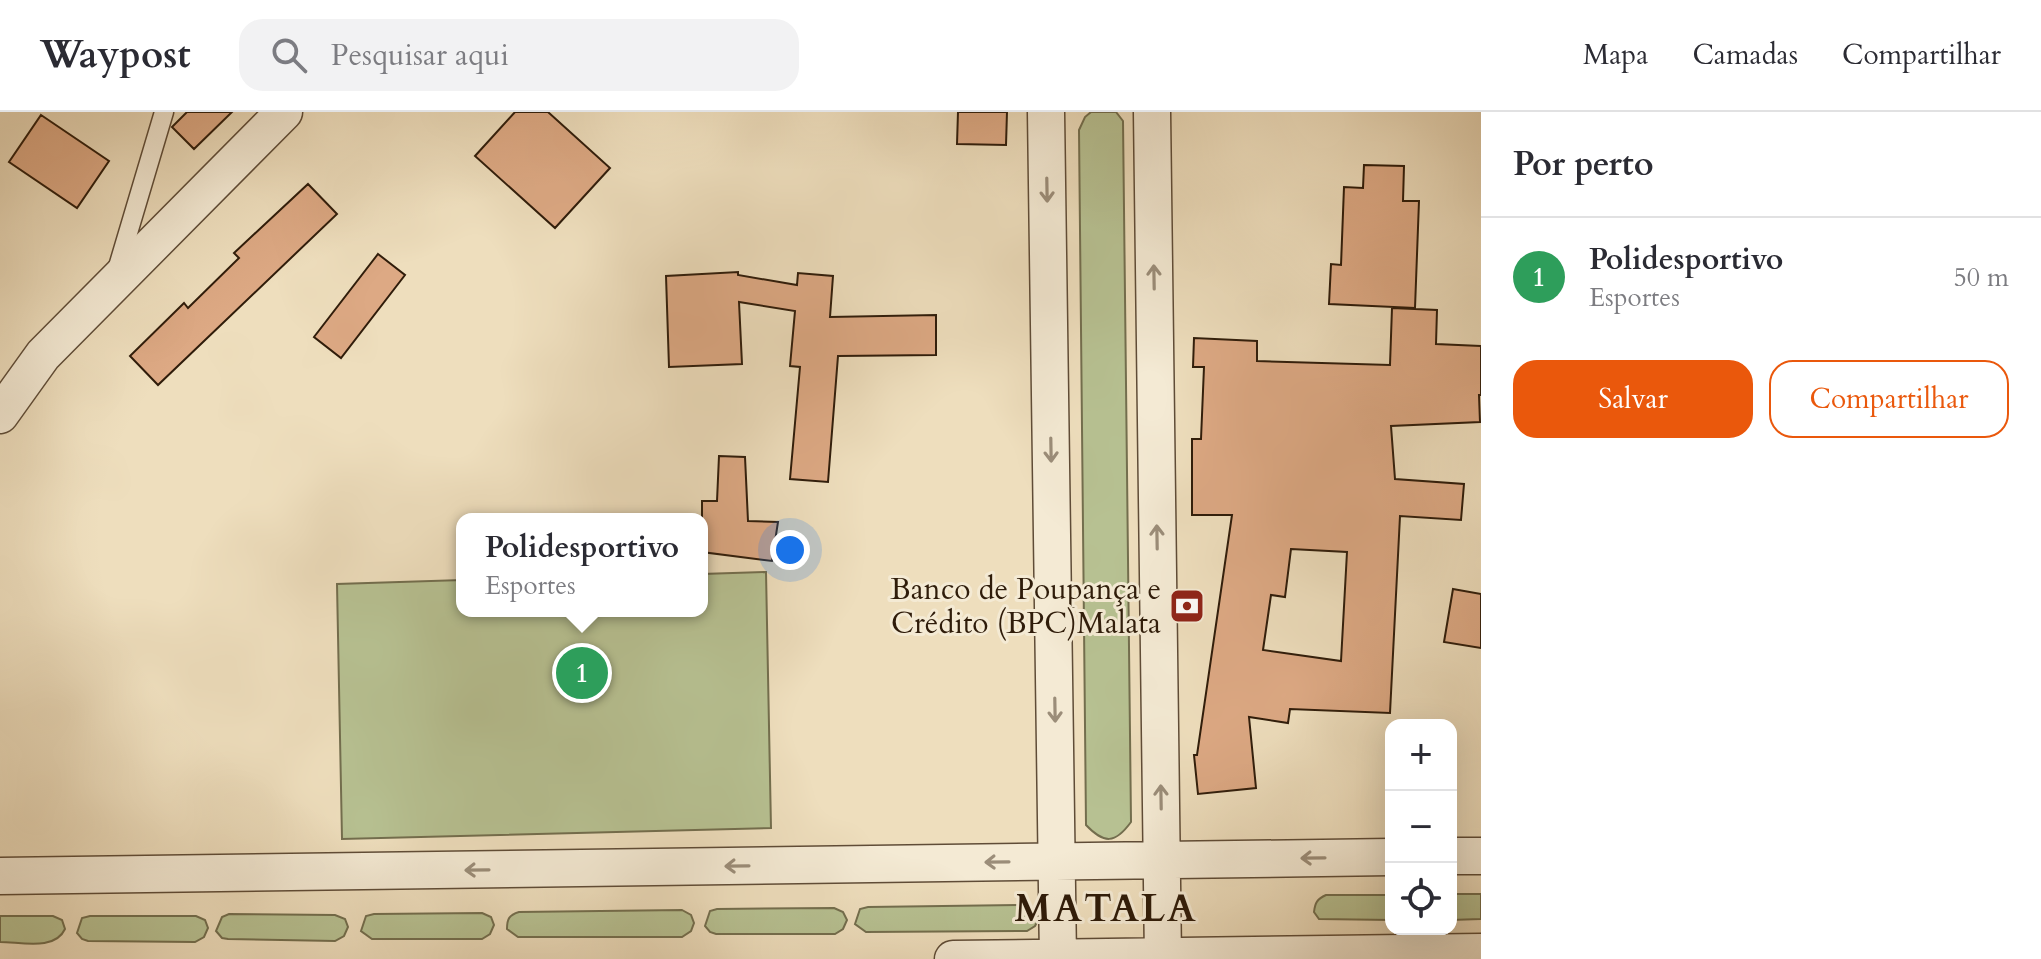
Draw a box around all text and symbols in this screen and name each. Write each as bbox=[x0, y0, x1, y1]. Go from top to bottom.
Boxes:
search box bbox=[239, 19, 799, 91]
text: Waypost bbox=[40, 29, 191, 81]
icon: search bbox=[267, 33, 311, 77]
text: Pesquisar aqui bbox=[331, 35, 509, 76]
text: Mapa bbox=[1583, 36, 1648, 74]
text: Camadas bbox=[1692, 36, 1798, 74]
text: Compartilhar bbox=[1842, 36, 2001, 74]
text: Por perto bbox=[1513, 141, 1654, 187]
one-way arrow bbox=[1039, 176, 1055, 203]
text: Polidesportivo bbox=[1589, 239, 1783, 280]
text: 1 bbox=[1532, 260, 1546, 295]
text: 50 m bbox=[1953, 260, 2009, 295]
one-way arrow bbox=[1146, 264, 1162, 291]
text: Esportes bbox=[1589, 280, 1680, 315]
button: Salvar bbox=[1513, 360, 1753, 438]
button: Compartilhar bbox=[1769, 360, 2009, 438]
one-way arrow bbox=[1043, 436, 1059, 463]
popup bbox=[456, 513, 708, 617]
one-way arrow bbox=[1150, 524, 1165, 551]
text: Polidesportivo bbox=[485, 527, 679, 568]
your location bbox=[770, 530, 810, 570]
text: Esportes bbox=[485, 568, 576, 603]
place label: Banco de Poupança e Crédito (BPC)Malata bbox=[890, 569, 1161, 644]
bank icon: Banco de Poupança e Crédito (BPC)Malata bbox=[1168, 587, 1206, 625]
pin: 1 bbox=[556, 643, 608, 703]
one-way arrow bbox=[1047, 696, 1063, 723]
map controls bbox=[1385, 719, 1457, 935]
button: + bbox=[1385, 719, 1457, 791]
one-way arrow bbox=[1153, 784, 1169, 811]
button: − bbox=[1385, 791, 1457, 863]
one-way arrow bbox=[1300, 850, 1327, 866]
one-way arrow bbox=[984, 855, 1011, 870]
one-way arrow bbox=[724, 858, 751, 874]
one-way arrow bbox=[464, 862, 491, 877]
button: locate bbox=[1385, 863, 1457, 935]
district label: MATALA bbox=[1014, 883, 1198, 935]

